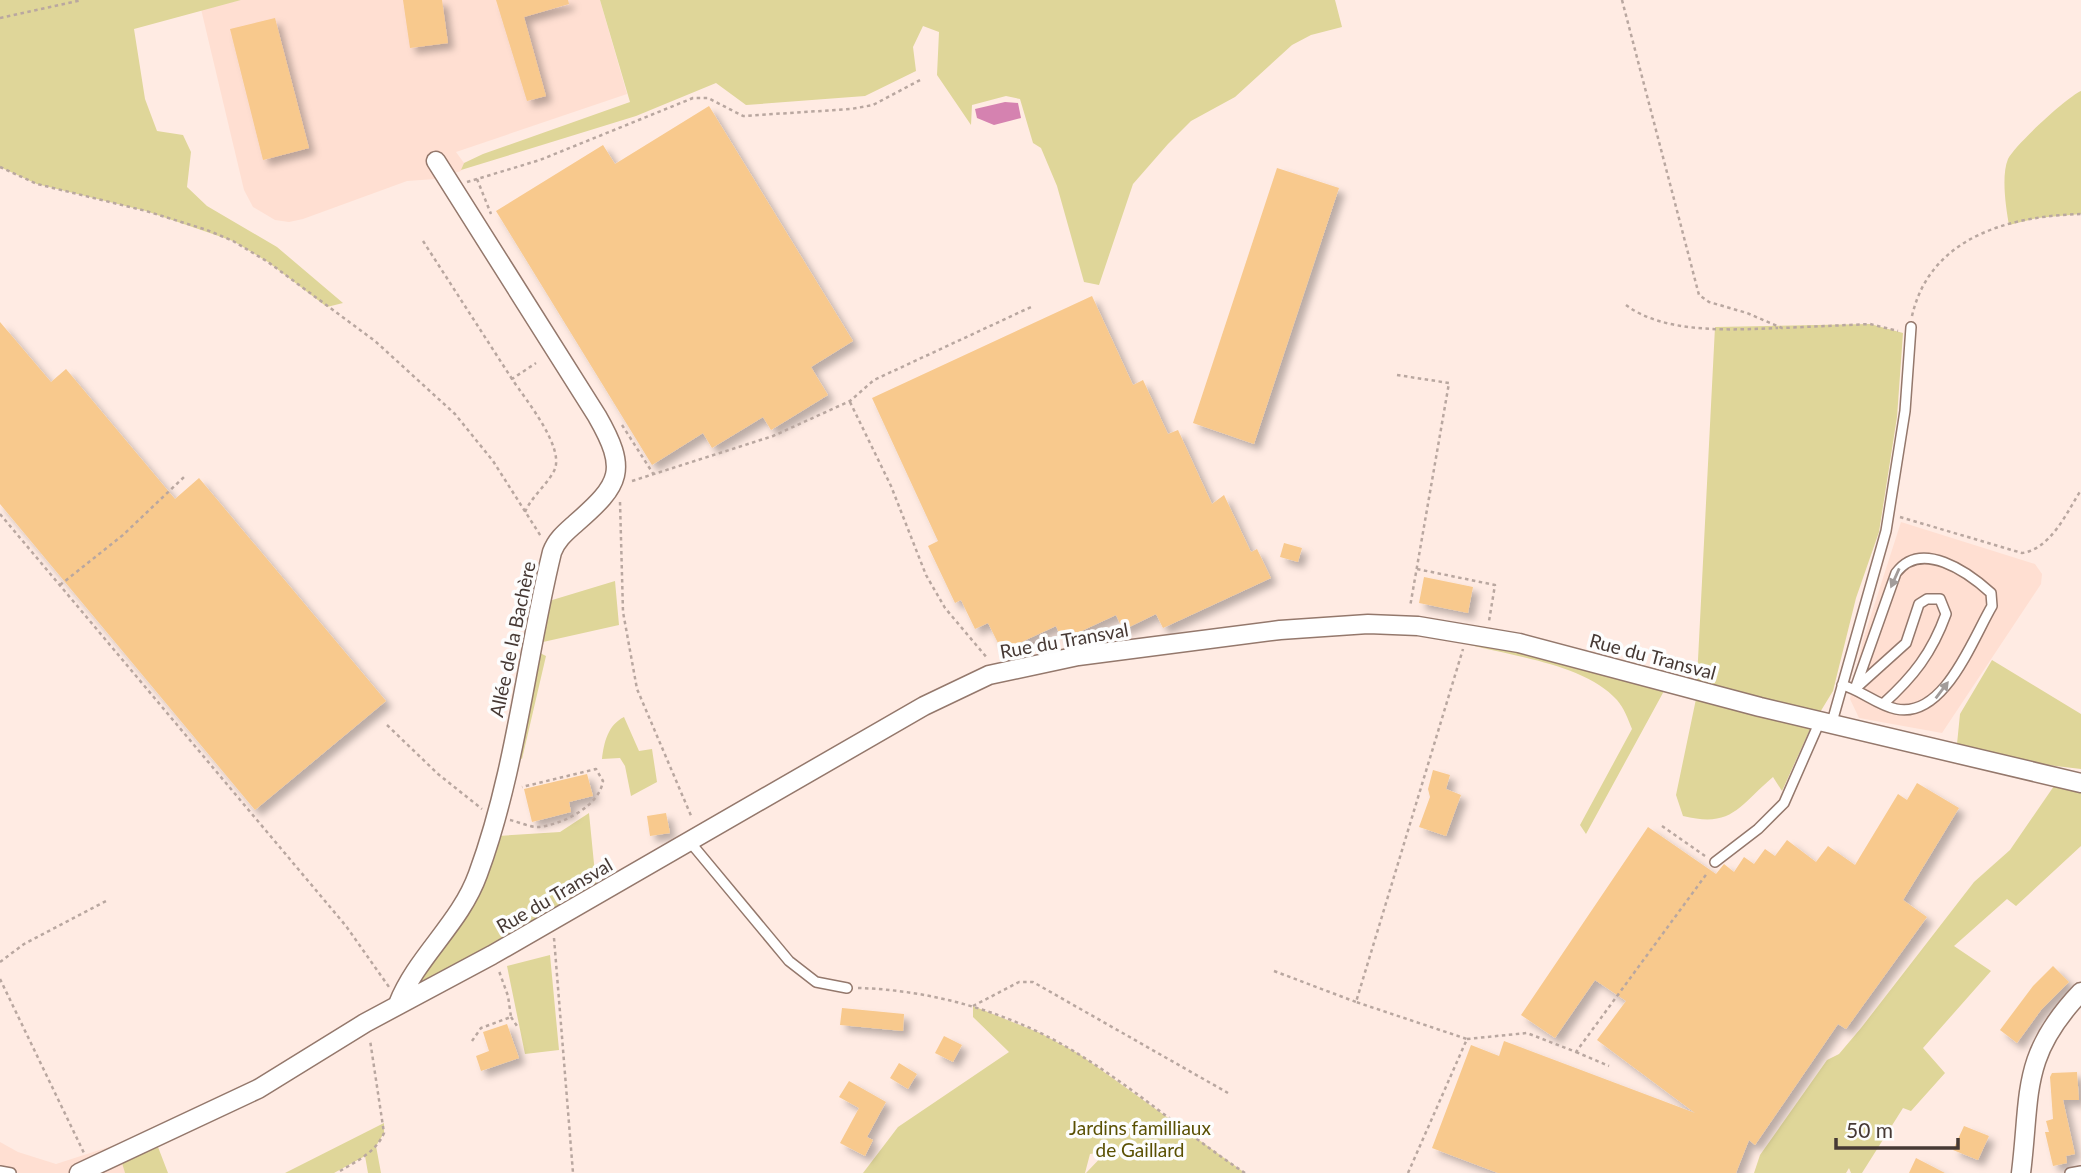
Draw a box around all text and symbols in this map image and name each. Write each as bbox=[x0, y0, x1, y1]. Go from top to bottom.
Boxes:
street label: Allée de la Bachère bbox=[484, 559, 540, 719]
one-way arrow bbox=[1889, 568, 1901, 588]
street label: Rue du Transval bbox=[998, 617, 1130, 663]
street label: Rue du Transval bbox=[1587, 628, 1719, 684]
one-way arrow bbox=[1935, 681, 1949, 699]
street label: Rue du Transval bbox=[492, 853, 616, 937]
scale bar bbox=[1836, 1106, 1958, 1150]
park label: Jardins familliaux de Gaillard bbox=[1069, 1116, 1211, 1161]
text: 50 m bbox=[1846, 1117, 1893, 1142]

